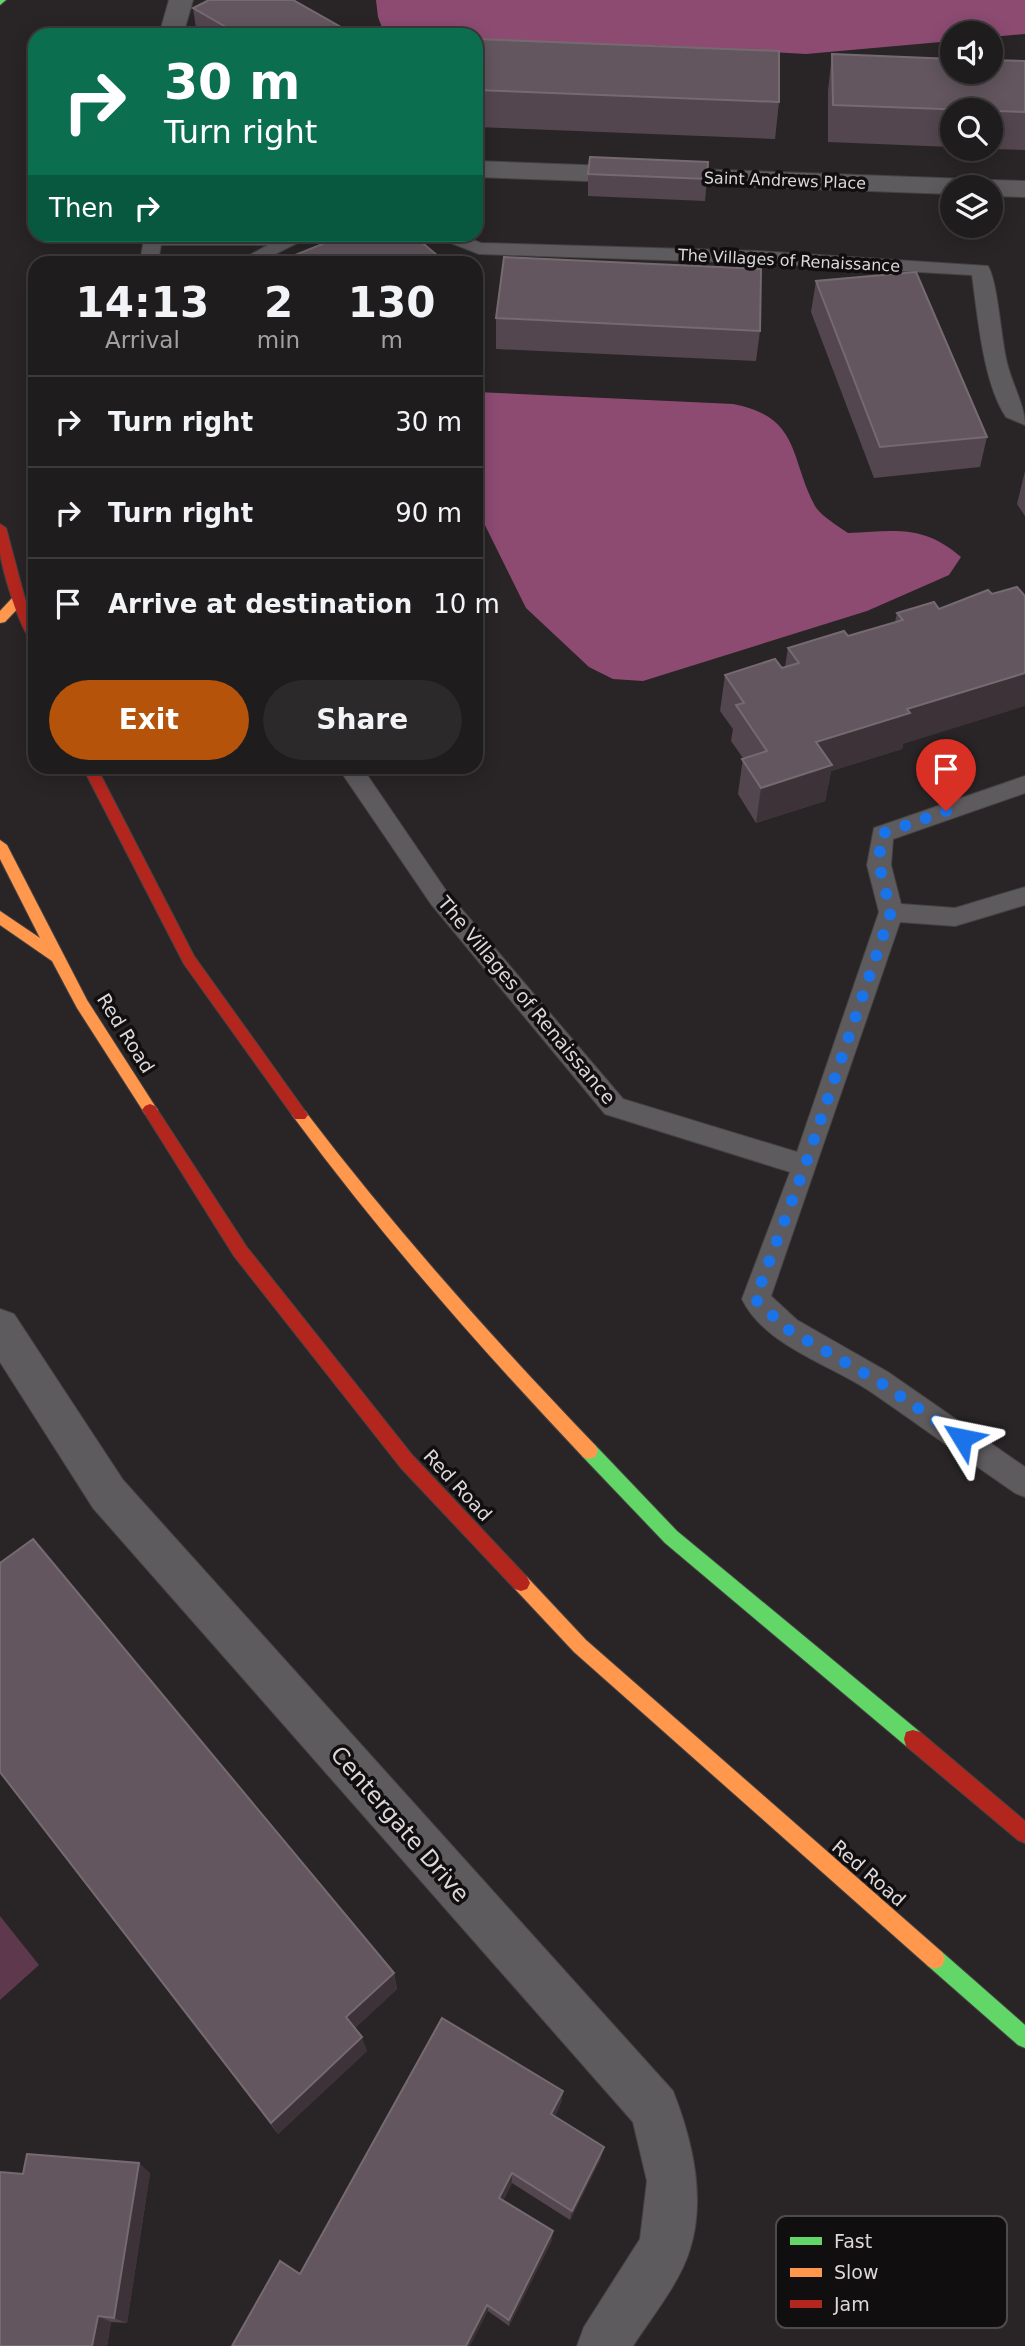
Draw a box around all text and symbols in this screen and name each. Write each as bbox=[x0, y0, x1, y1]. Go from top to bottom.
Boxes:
map controls bbox=[940, 21, 1003, 238]
button: sound bbox=[940, 21, 1003, 84]
text: 30 m bbox=[164, 54, 300, 111]
icon: right bbox=[49, 56, 140, 147]
button: search bbox=[940, 98, 1003, 161]
text: Turn right bbox=[164, 113, 317, 151]
street label: Saint Andrews Place bbox=[704, 168, 866, 193]
button: layers bbox=[940, 175, 1003, 238]
icon: right bbox=[128, 189, 166, 227]
text: Then bbox=[49, 193, 114, 223]
street label: The Villages of Renaissance bbox=[676, 245, 901, 276]
text: 14:13 bbox=[76, 278, 209, 327]
text: 2 bbox=[264, 278, 293, 327]
text: 130 bbox=[348, 278, 435, 327]
text: Arrival bbox=[105, 327, 180, 353]
text: min bbox=[257, 327, 300, 353]
text: m bbox=[380, 327, 403, 353]
icon: right bbox=[49, 403, 87, 441]
text: Turn right bbox=[108, 407, 253, 437]
text: 30 m bbox=[395, 407, 462, 437]
icon: right bbox=[49, 494, 87, 532]
text: Turn right bbox=[108, 498, 253, 528]
text: 90 m bbox=[395, 498, 462, 528]
icon: arrive bbox=[49, 585, 87, 623]
text: Arrive at destination bbox=[108, 589, 412, 619]
text: 10 m bbox=[433, 589, 500, 619]
button: Exit bbox=[49, 680, 249, 760]
button: Share bbox=[263, 680, 462, 760]
pin bbox=[916, 739, 976, 811]
icon: arrive bbox=[927, 750, 965, 788]
street label: The Villages of Renaissance bbox=[433, 891, 620, 1108]
street label: Red Road bbox=[93, 989, 159, 1077]
position arrow bbox=[925, 1401, 999, 1475]
street label: Red Road bbox=[419, 1445, 497, 1525]
street label: Centergate Drive bbox=[325, 1741, 475, 1907]
street label: Red Road bbox=[828, 1835, 910, 1911]
legend bbox=[776, 2216, 1007, 2328]
text: Fast bbox=[834, 2230, 872, 2252]
text: Slow bbox=[834, 2261, 879, 2283]
text: Jam bbox=[833, 2293, 870, 2315]

